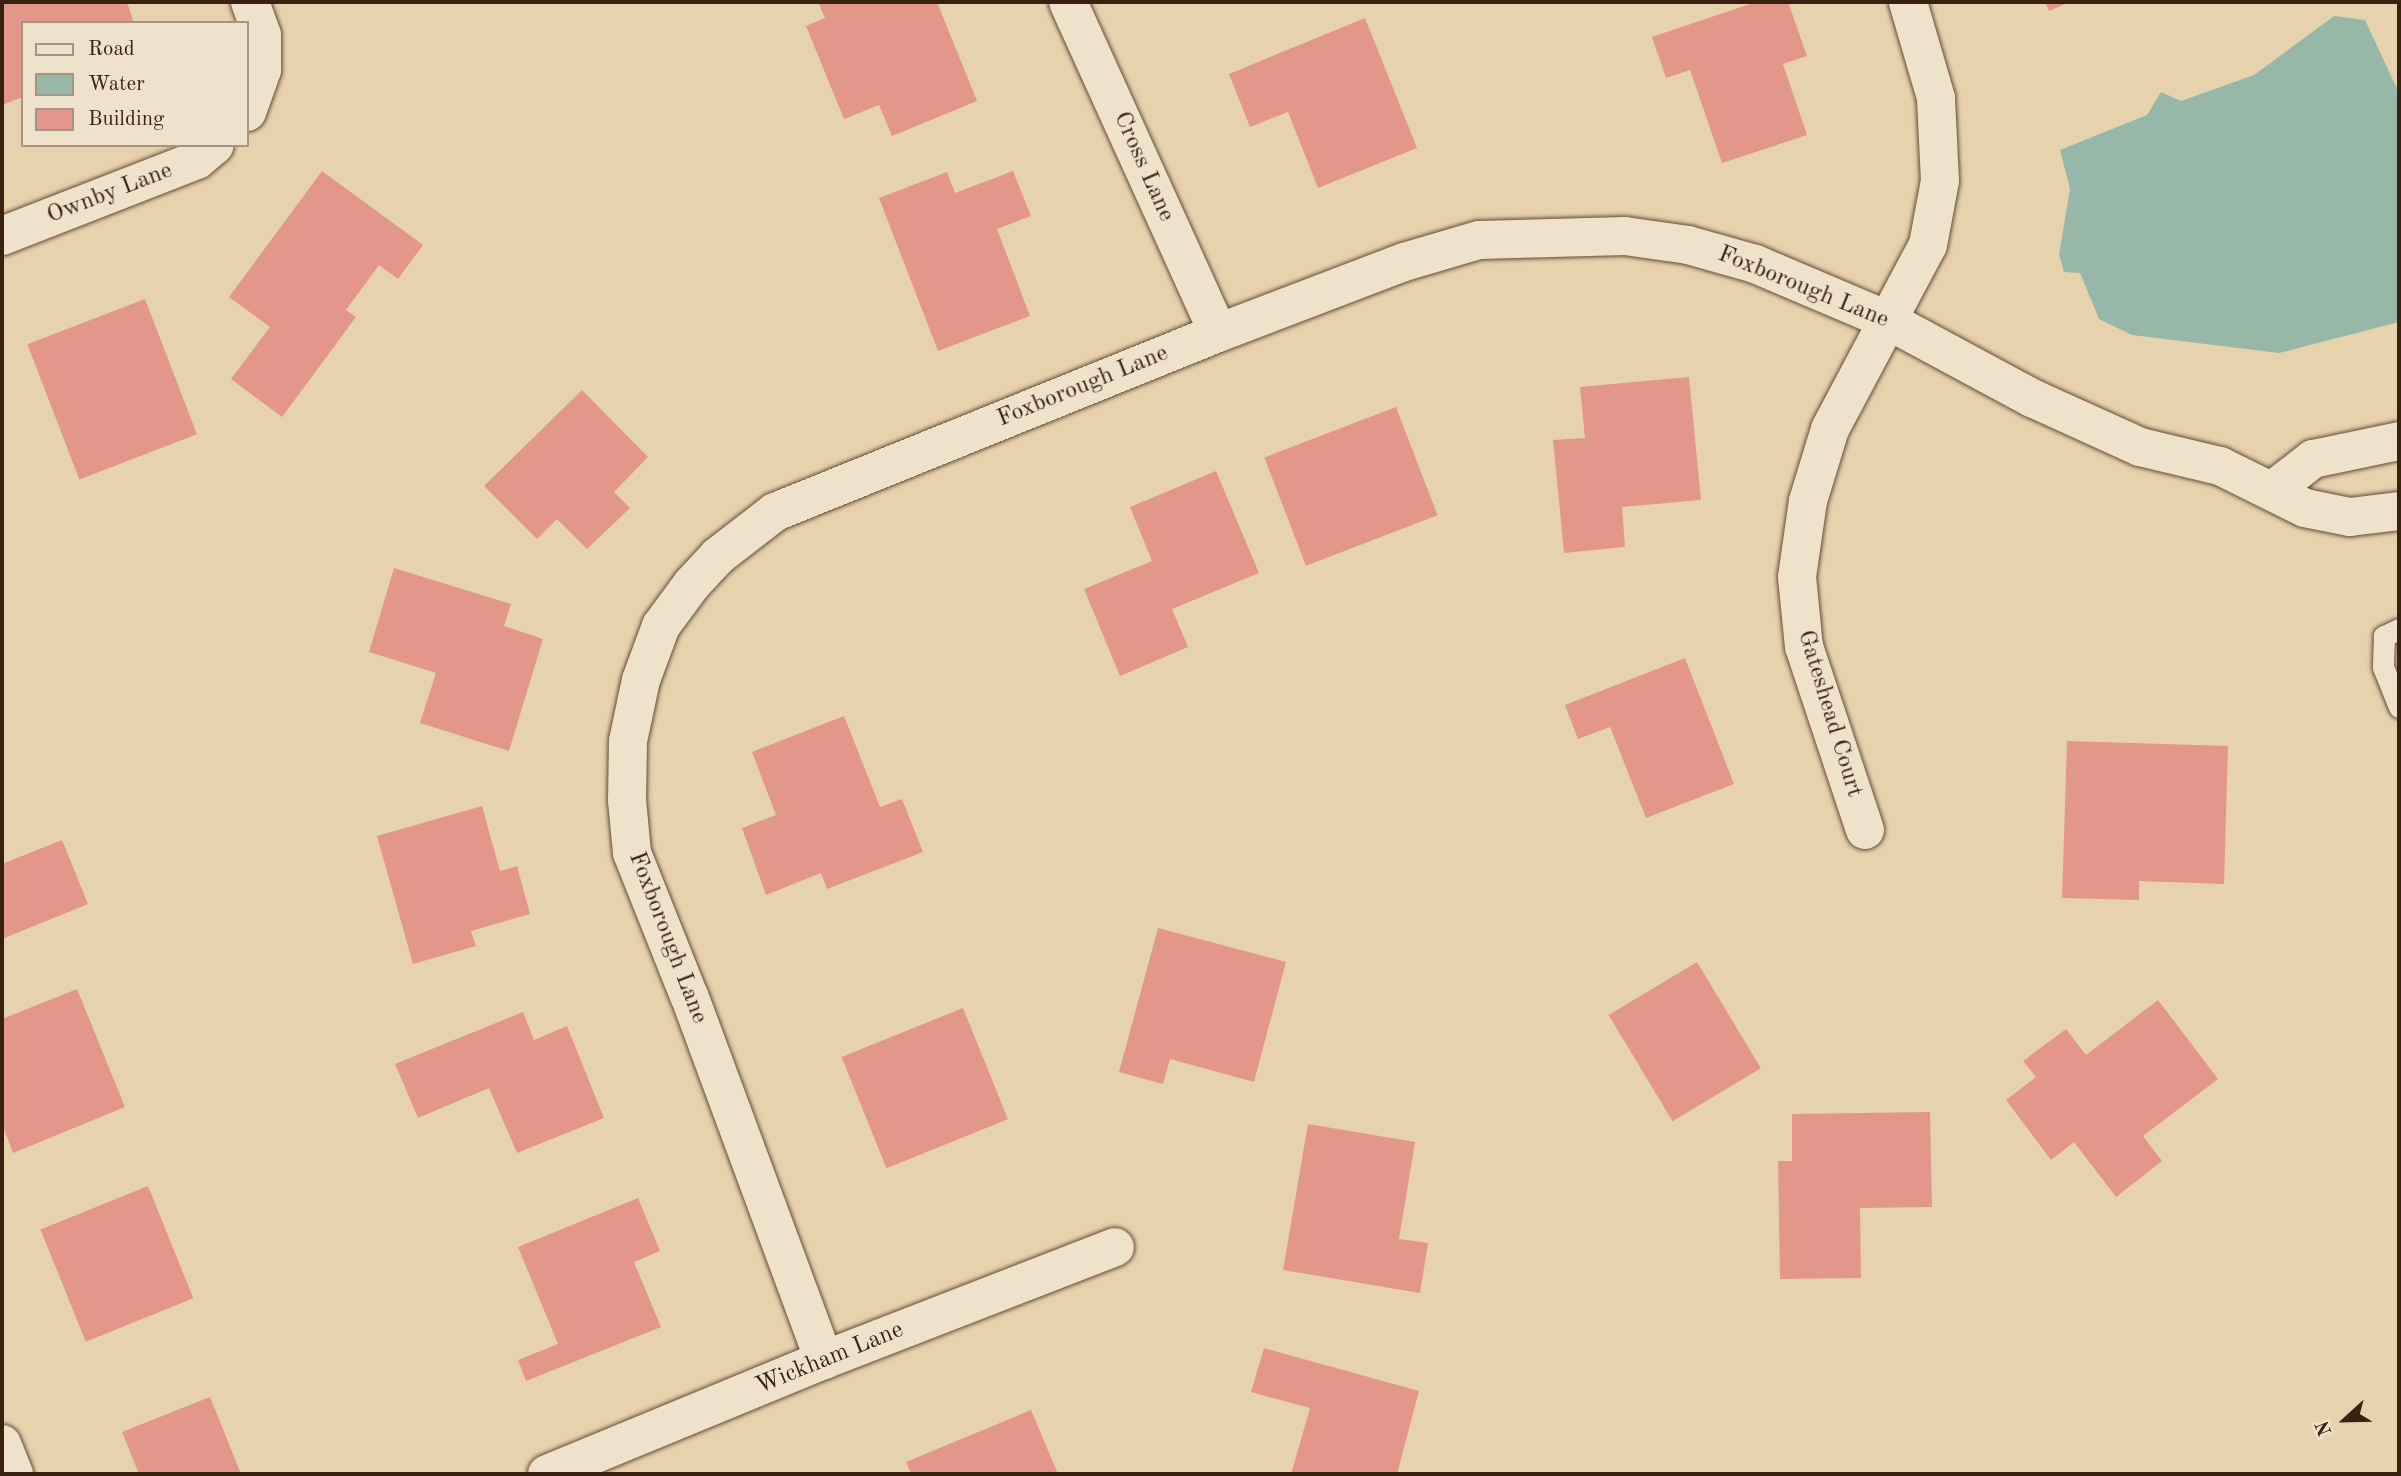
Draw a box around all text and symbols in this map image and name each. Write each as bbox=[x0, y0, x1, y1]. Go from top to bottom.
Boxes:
legend bbox=[21, 21, 248, 147]
text: Road bbox=[88, 39, 135, 60]
text: Water bbox=[88, 74, 145, 95]
street label: Cross Lane bbox=[1106, 108, 1180, 226]
text: Building bbox=[88, 109, 164, 130]
street label: Ownby Lane bbox=[43, 157, 177, 231]
street label: Foxborough Lane bbox=[1713, 241, 1893, 335]
street label: Foxborough Lane bbox=[993, 340, 1173, 434]
street label: Gateshead Court bbox=[1790, 627, 1868, 801]
street label: Foxborough Lane bbox=[621, 848, 713, 1028]
street label: Wickham Lane bbox=[752, 1316, 908, 1402]
north arrow bbox=[2310, 1385, 2380, 1455]
text: N bbox=[2314, 1418, 2337, 1438]

